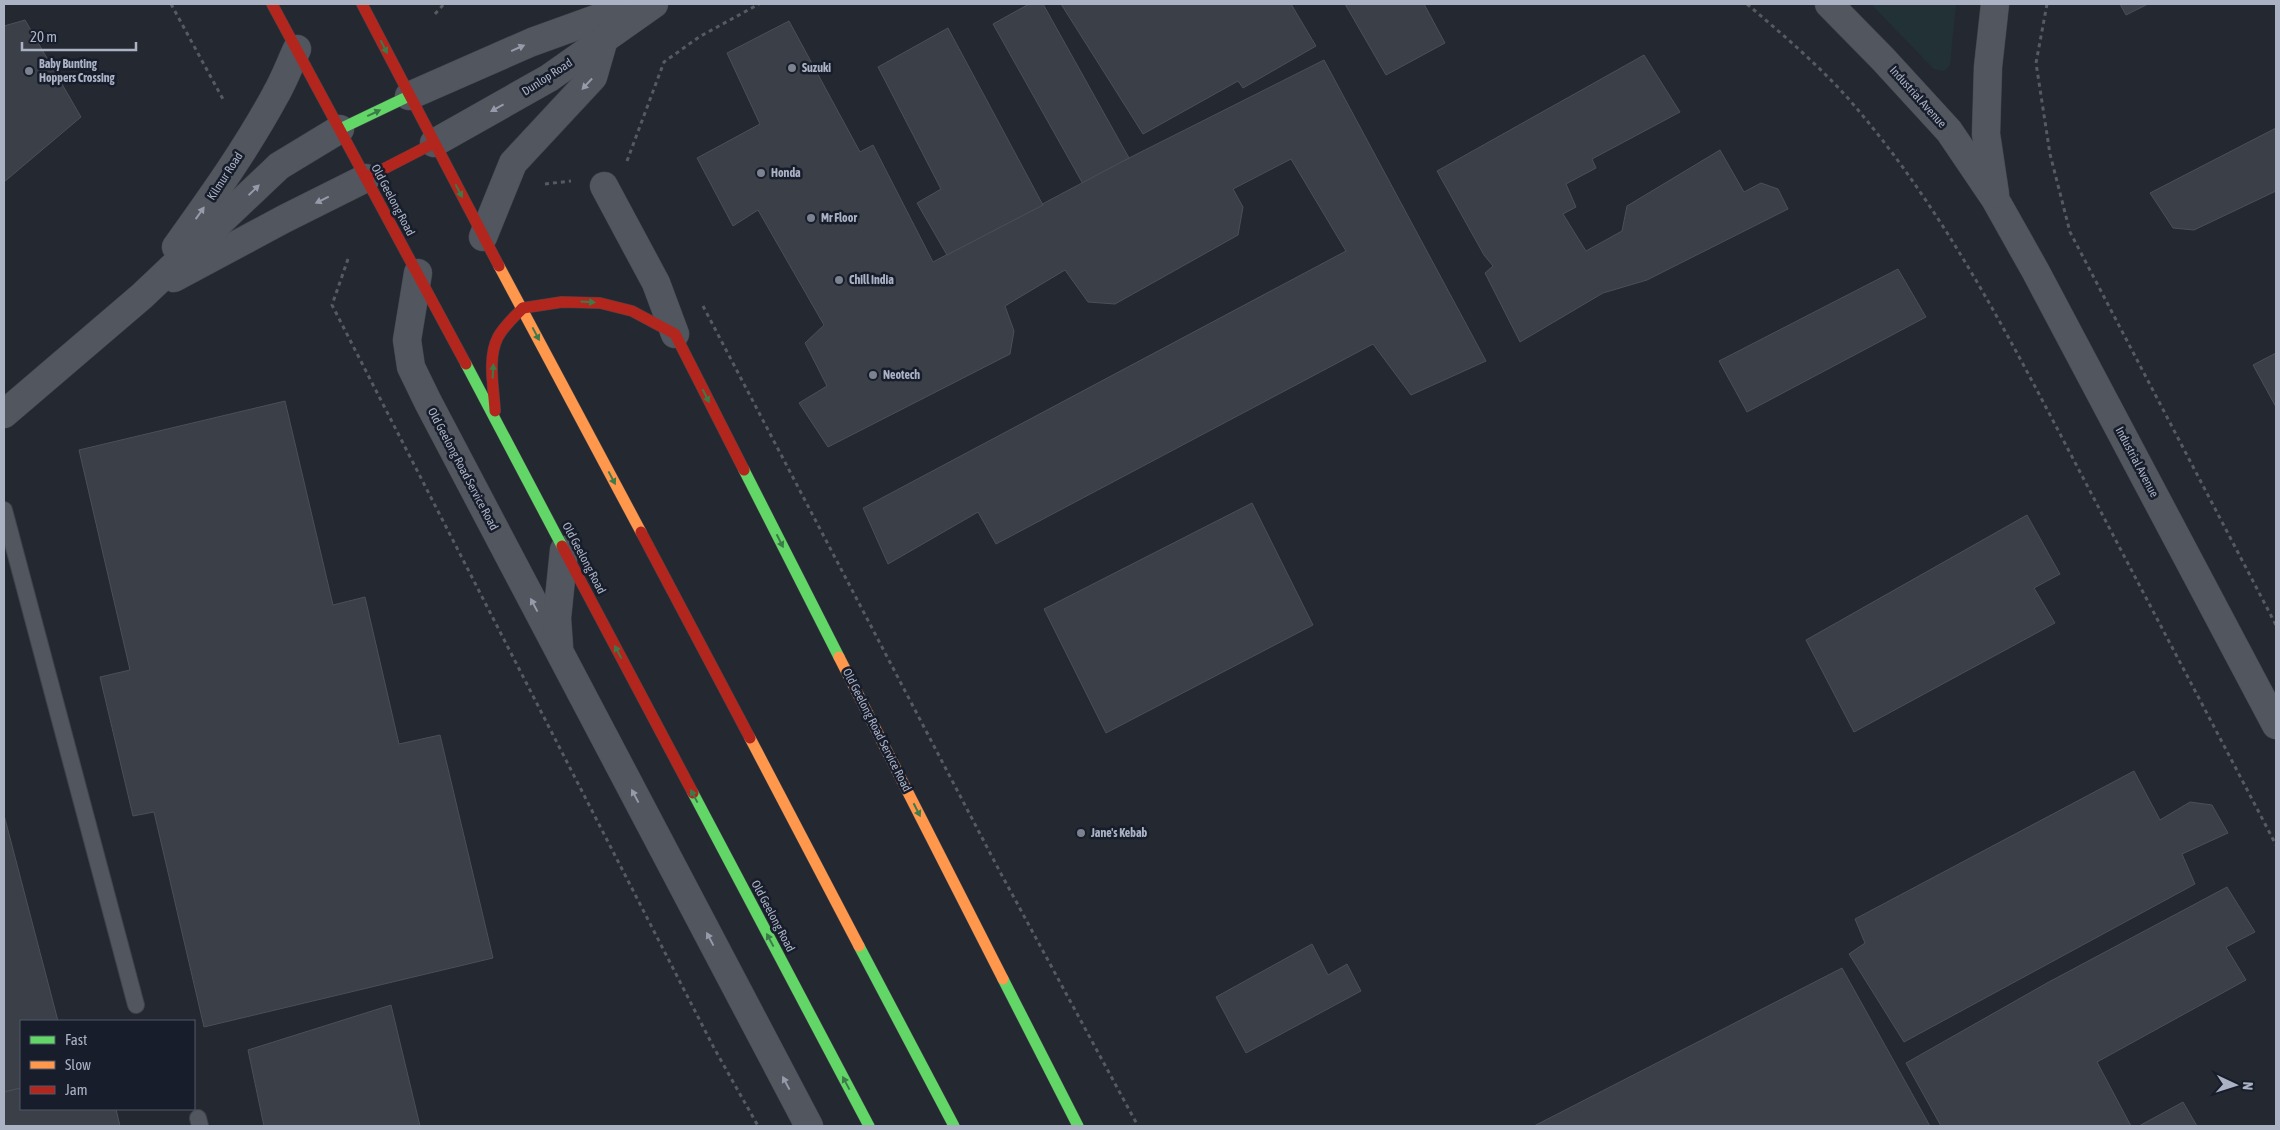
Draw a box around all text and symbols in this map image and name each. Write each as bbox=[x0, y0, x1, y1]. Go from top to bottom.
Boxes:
scale bar bbox=[22, 20, 136, 52]
text: 20 m bbox=[30, 28, 57, 45]
one-way arrow bbox=[380, 40, 388, 54]
one-way arrow bbox=[511, 44, 525, 52]
street label: Dunlop Road bbox=[519, 56, 575, 98]
place label: Baby Bunting Hoppers Crossing bbox=[39, 57, 115, 85]
place label: Suzuki bbox=[802, 61, 831, 75]
marker: Suzuki bbox=[786, 62, 798, 74]
street label: Industrial Avenue bbox=[1887, 63, 1949, 131]
marker: Baby Bunting Hoppers Crossing bbox=[23, 65, 35, 77]
one-way arrow bbox=[581, 77, 593, 89]
one-way arrow bbox=[490, 104, 504, 112]
one-way arrow bbox=[367, 108, 382, 117]
street label: Kilmur Road bbox=[204, 149, 246, 203]
street label: Old Geelong Road bbox=[368, 162, 418, 238]
place label: Honda bbox=[771, 166, 801, 180]
marker: Honda bbox=[755, 167, 767, 179]
one-way arrow bbox=[247, 184, 259, 196]
one-way arrow bbox=[455, 184, 463, 199]
one-way arrow bbox=[315, 196, 329, 204]
one-way arrow bbox=[195, 206, 205, 220]
place label: Mr Floor bbox=[821, 211, 857, 225]
marker: Mr Floor bbox=[805, 212, 817, 224]
place label: Chill India bbox=[849, 273, 894, 287]
marker: Chill India bbox=[833, 274, 845, 286]
one-way arrow bbox=[580, 298, 596, 306]
one-way arrow bbox=[532, 327, 540, 342]
one-way arrow bbox=[490, 363, 498, 379]
place label: Neotech bbox=[883, 368, 920, 382]
marker: Neotech bbox=[867, 369, 879, 381]
one-way arrow bbox=[702, 389, 710, 403]
street label: Old Geelong Road Service Road bbox=[425, 405, 501, 533]
street label: Industrial Avenue bbox=[2113, 424, 2161, 500]
one-way arrow bbox=[608, 471, 616, 485]
street label: Old Geelong Road bbox=[559, 520, 609, 596]
one-way arrow bbox=[776, 533, 784, 548]
one-way arrow bbox=[530, 598, 538, 613]
one-way arrow bbox=[614, 645, 622, 660]
street label: Old Geelong Road Service Road bbox=[840, 666, 914, 794]
one-way arrow bbox=[630, 789, 639, 802]
one-way arrow bbox=[690, 789, 698, 803]
one-way arrow bbox=[913, 803, 921, 817]
place label: Jane's Kebab bbox=[1090, 826, 1148, 840]
marker: Jane's Kebab bbox=[1075, 827, 1087, 839]
street label: Old Geelong Road bbox=[748, 878, 798, 954]
one-way arrow bbox=[706, 932, 714, 947]
one-way arrow bbox=[766, 932, 774, 947]
legend bbox=[20, 1020, 195, 1110]
text: Fast bbox=[65, 1031, 87, 1048]
text: Slow bbox=[65, 1056, 91, 1073]
north arrow bbox=[2210, 1060, 2260, 1110]
one-way arrow bbox=[782, 1076, 790, 1090]
one-way arrow bbox=[842, 1076, 850, 1090]
text: Jam bbox=[65, 1081, 88, 1098]
text: N bbox=[2240, 1081, 2256, 1091]

